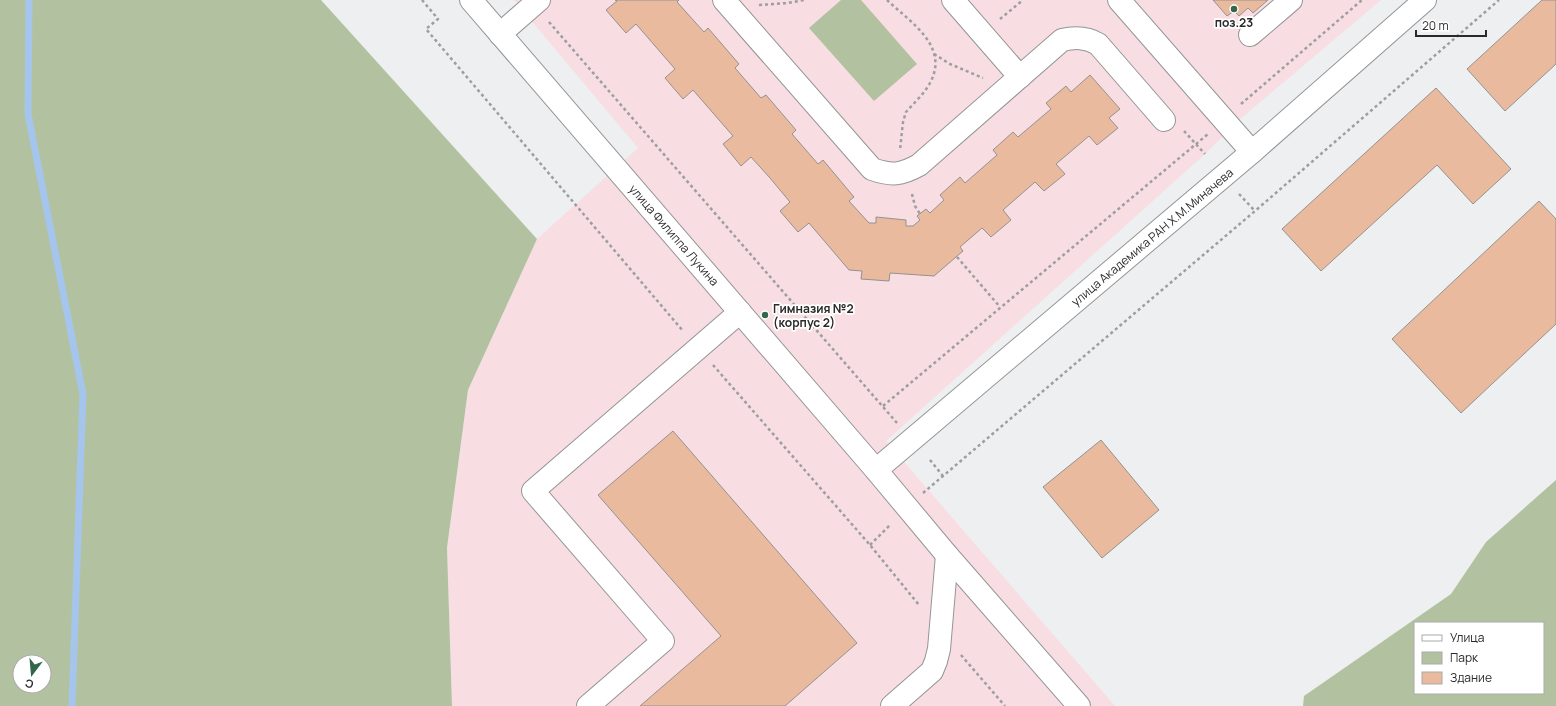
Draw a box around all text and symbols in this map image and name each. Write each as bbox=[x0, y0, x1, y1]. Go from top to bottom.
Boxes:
marker: поз.23 bbox=[1229, 4, 1239, 14]
scale bar bbox=[1416, 12, 1486, 38]
place label: поз.23 bbox=[1215, 14, 1253, 31]
text: 20 m bbox=[1422, 17, 1449, 34]
street label: улица Академика РАН Х.М.Миначева bbox=[1067, 164, 1237, 310]
street label: улица Филиппа Лукина bbox=[625, 181, 723, 289]
place label: Гимназия №2 (корпус 2) bbox=[773, 300, 854, 331]
marker: Гимназия №2 (корпус 2) bbox=[760, 310, 770, 320]
legend bbox=[1414, 622, 1544, 694]
text: Улица bbox=[1450, 629, 1484, 646]
text: Парк bbox=[1450, 649, 1479, 666]
north arrow bbox=[12, 654, 52, 694]
text: Здание bbox=[1450, 669, 1492, 686]
text: С bbox=[23, 676, 35, 692]

